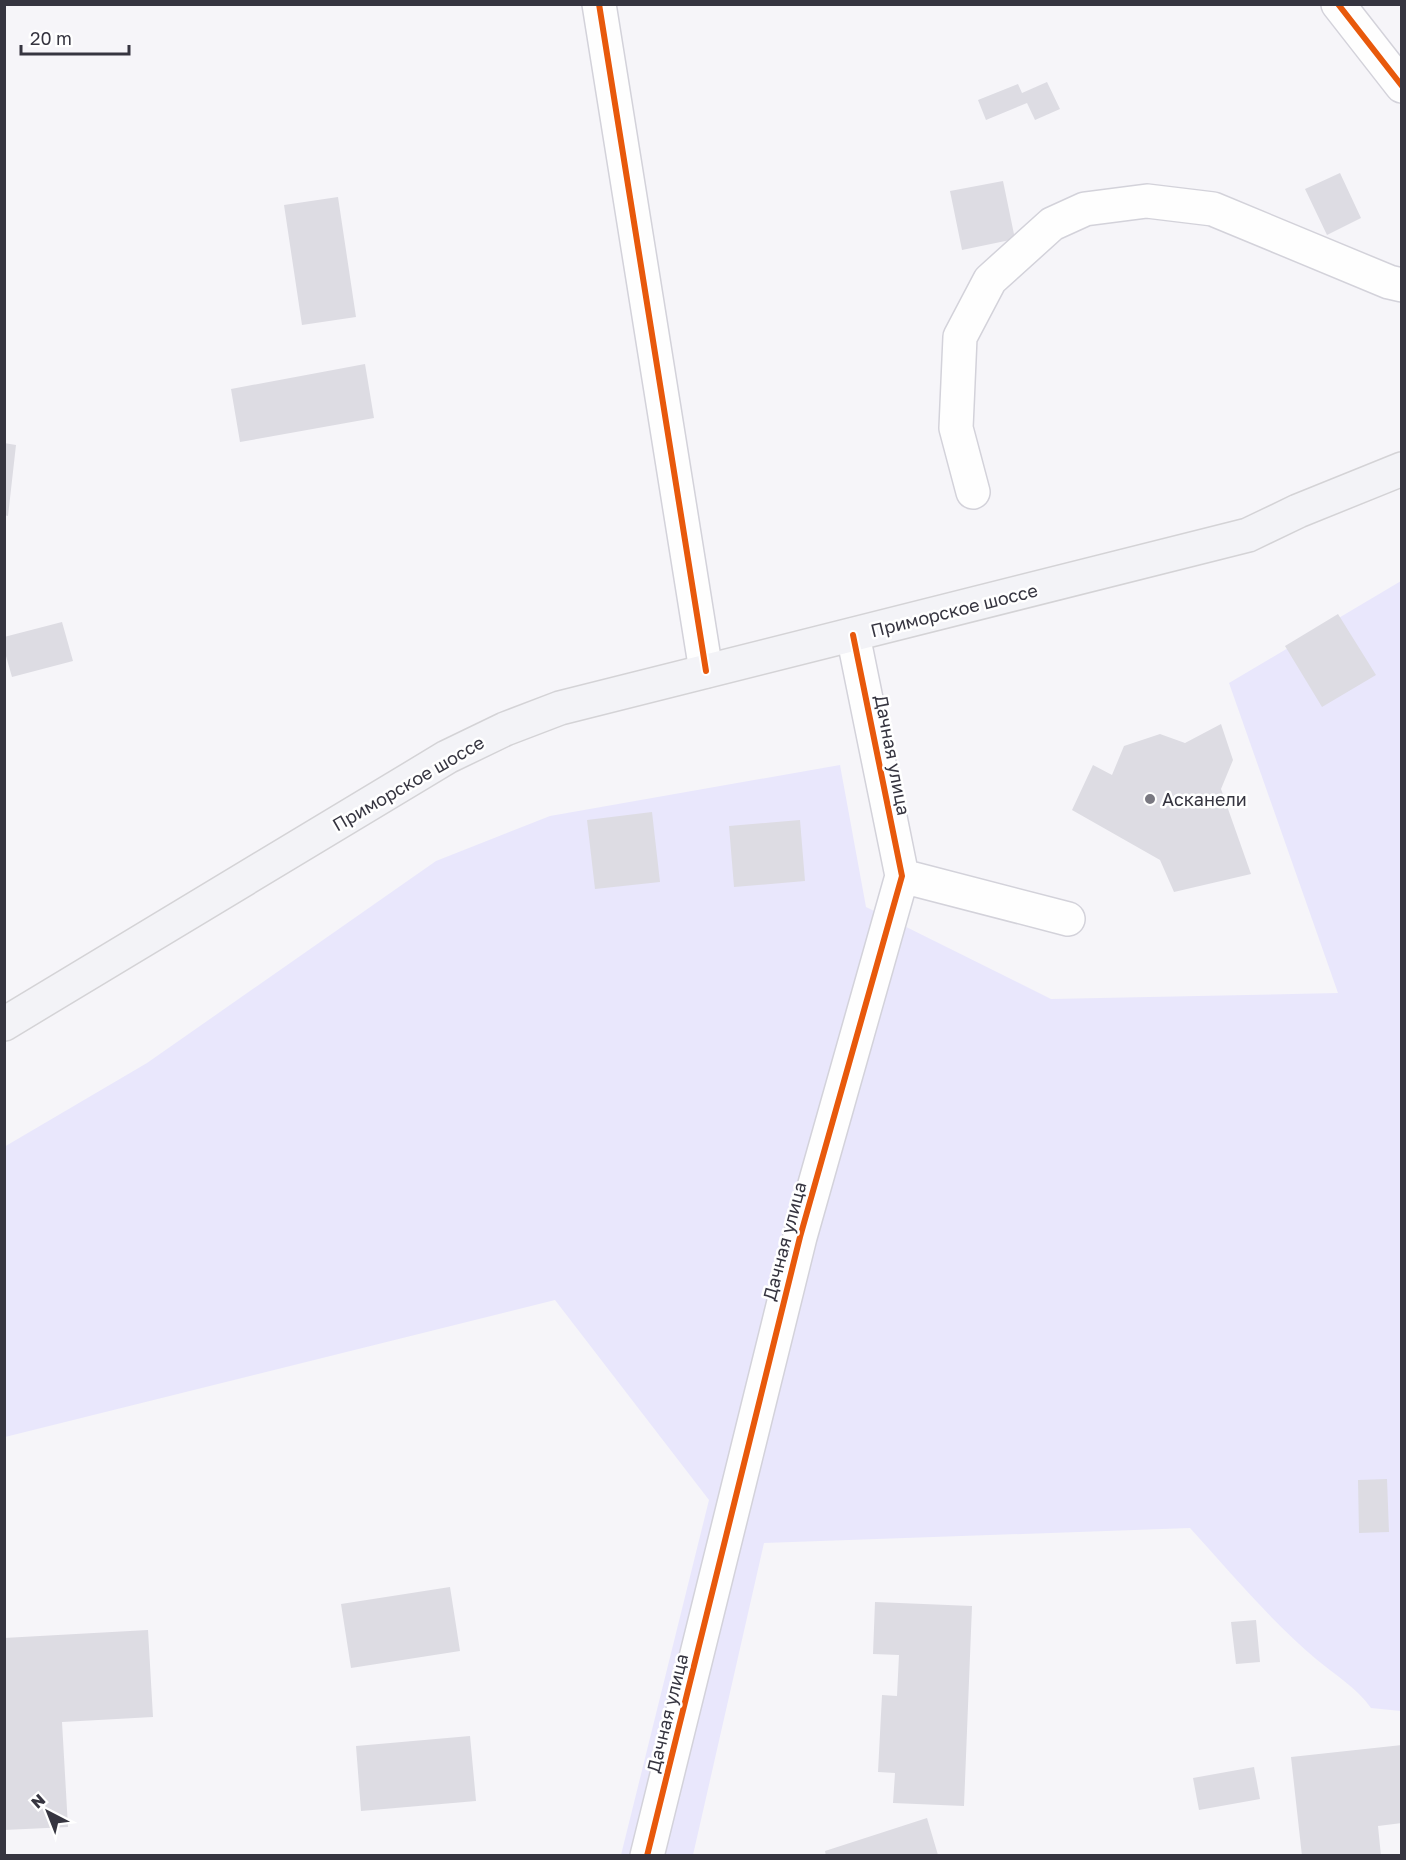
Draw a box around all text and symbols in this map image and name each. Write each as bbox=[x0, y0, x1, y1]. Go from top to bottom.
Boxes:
scale bar bbox=[21, 18, 129, 56]
text: 20 m bbox=[30, 27, 72, 49]
street label: Приморское шоссе bbox=[868, 579, 1040, 641]
street label: Дачная улица bbox=[871, 693, 915, 817]
street label: Приморское шоссе bbox=[328, 731, 488, 835]
place label: Асканели bbox=[1162, 788, 1247, 810]
marker: Асканели bbox=[1143, 792, 1157, 806]
street label: Дачная улица bbox=[758, 1179, 810, 1303]
street label: Дачная улица bbox=[642, 1651, 692, 1775]
north arrow bbox=[18, 1782, 78, 1842]
text: N bbox=[27, 1789, 49, 1812]

